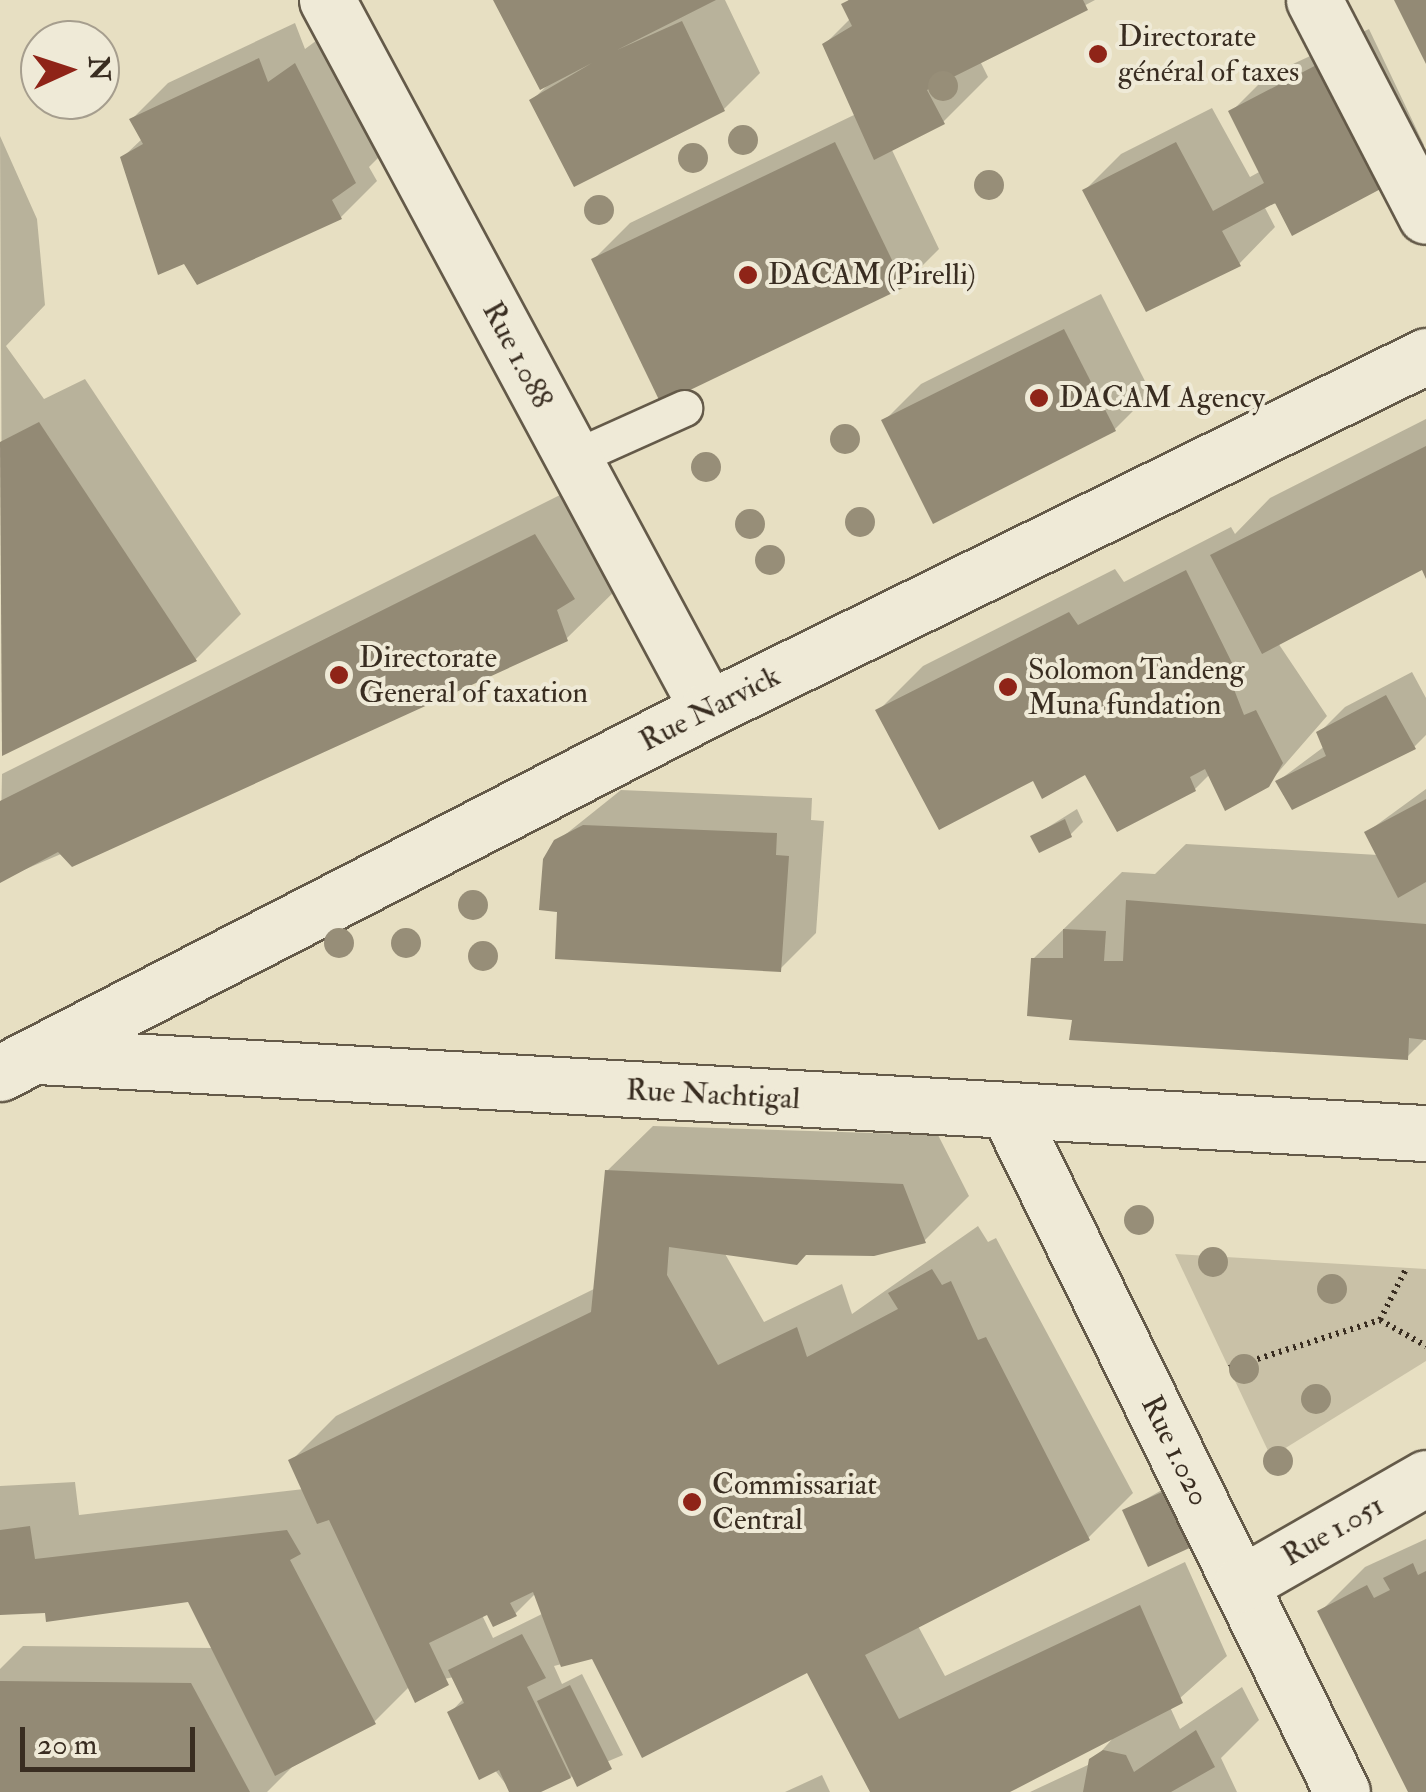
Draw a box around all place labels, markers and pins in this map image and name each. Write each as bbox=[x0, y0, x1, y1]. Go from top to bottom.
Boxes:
place label: Directorate général of taxes bbox=[1118, 19, 1299, 90]
marker: Directorate général of taxes bbox=[1087, 43, 1109, 65]
place label: DACAM (Pirelli) bbox=[768, 257, 976, 293]
marker: DACAM (Pirelli) bbox=[737, 264, 759, 286]
place label: DACAM Agency bbox=[1059, 380, 1265, 416]
marker: DACAM Agency bbox=[1028, 387, 1050, 409]
place label: Directorate General of taxation bbox=[359, 640, 588, 710]
place label: Solomon Tandeng Muna fundation bbox=[1028, 652, 1245, 722]
marker: Directorate General of taxation bbox=[328, 664, 350, 686]
marker: Solomon Tandeng Muna fundation bbox=[997, 676, 1019, 698]
place label: Commissariat Central bbox=[712, 1467, 877, 1538]
marker: Commissariat Central bbox=[681, 1491, 703, 1513]

